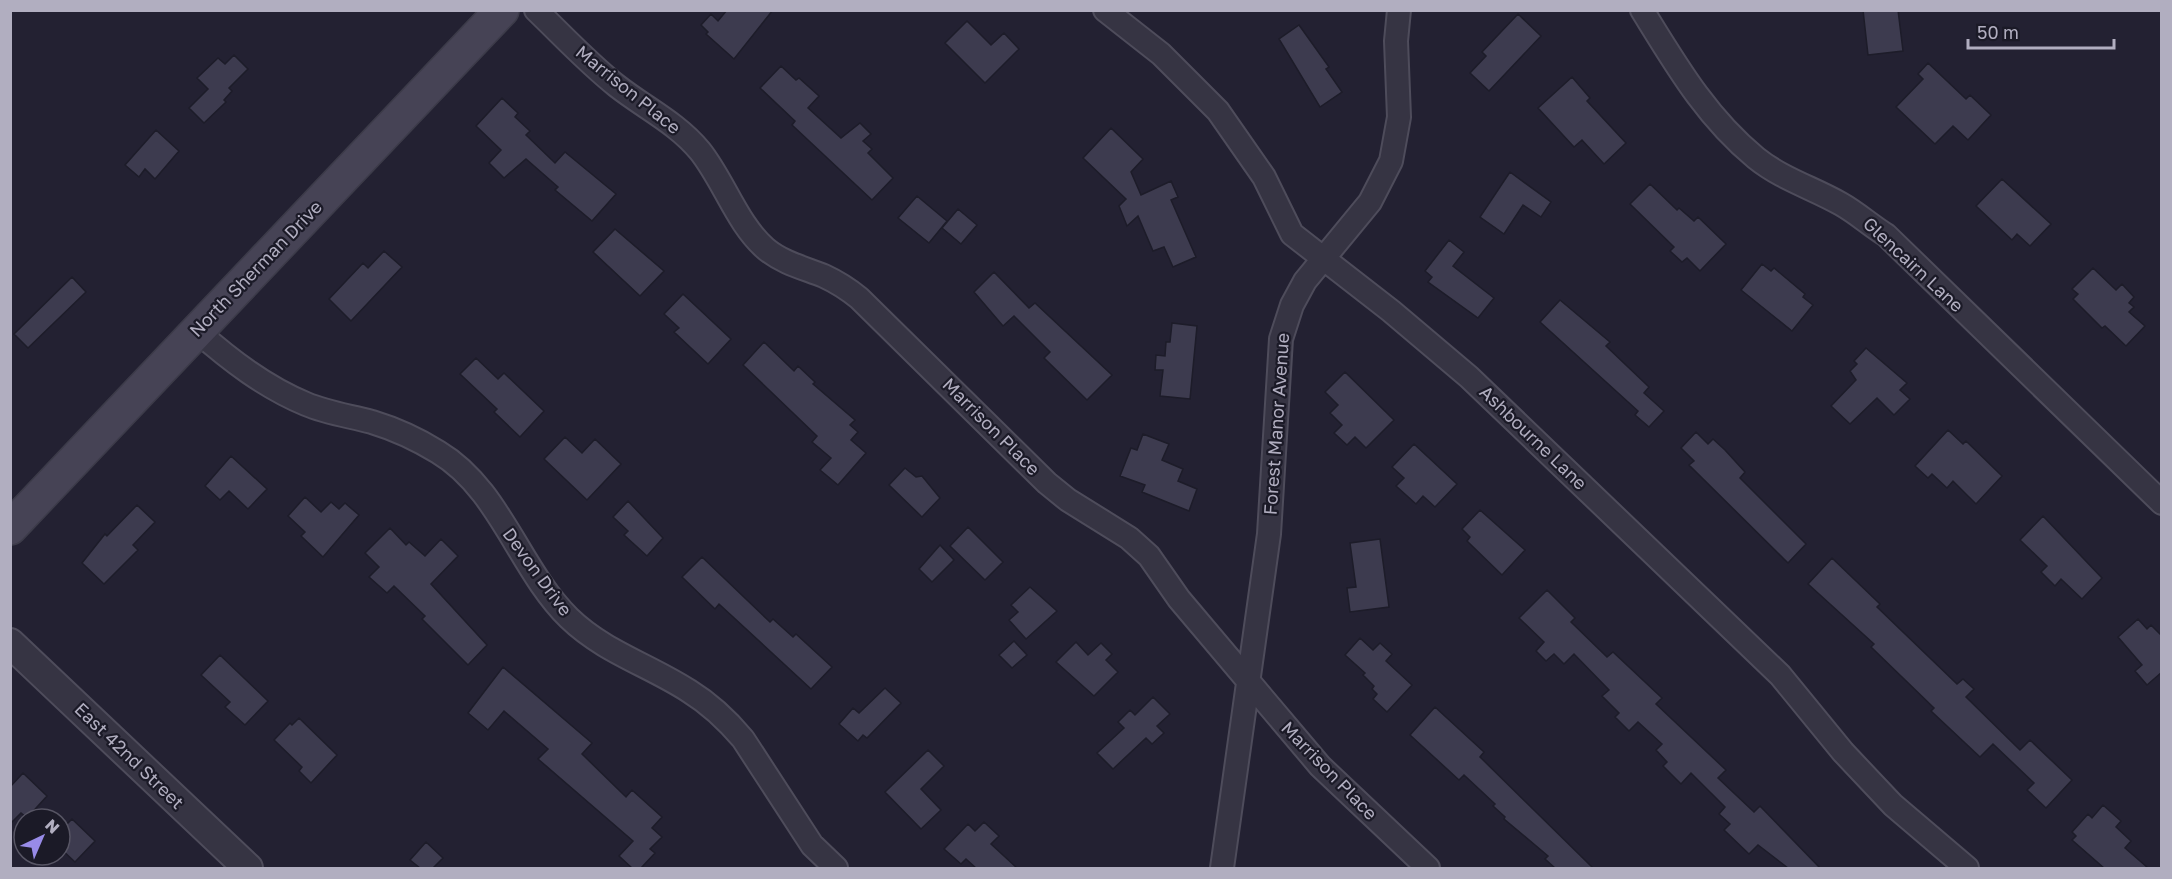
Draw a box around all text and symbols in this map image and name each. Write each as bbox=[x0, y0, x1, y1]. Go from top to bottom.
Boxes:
scale bar bbox=[1968, 12, 2114, 50]
text: 50 m bbox=[1977, 21, 2019, 43]
street label: Marrison Place bbox=[572, 40, 685, 138]
street label: North Sherman Drive bbox=[185, 196, 326, 341]
street label: Glencairn Lane bbox=[1859, 212, 1968, 316]
street label: Forest Manor Avenue bbox=[1259, 332, 1293, 516]
street label: Marrison Place bbox=[939, 373, 1045, 479]
street label: Ashbourne Lane bbox=[1476, 381, 1592, 494]
street label: Devon Drive bbox=[499, 523, 577, 620]
street label: East 42nd Street bbox=[70, 698, 189, 813]
street label: Marrison Place bbox=[1277, 716, 1382, 824]
north arrow bbox=[12, 807, 72, 867]
text: N bbox=[41, 815, 64, 838]

